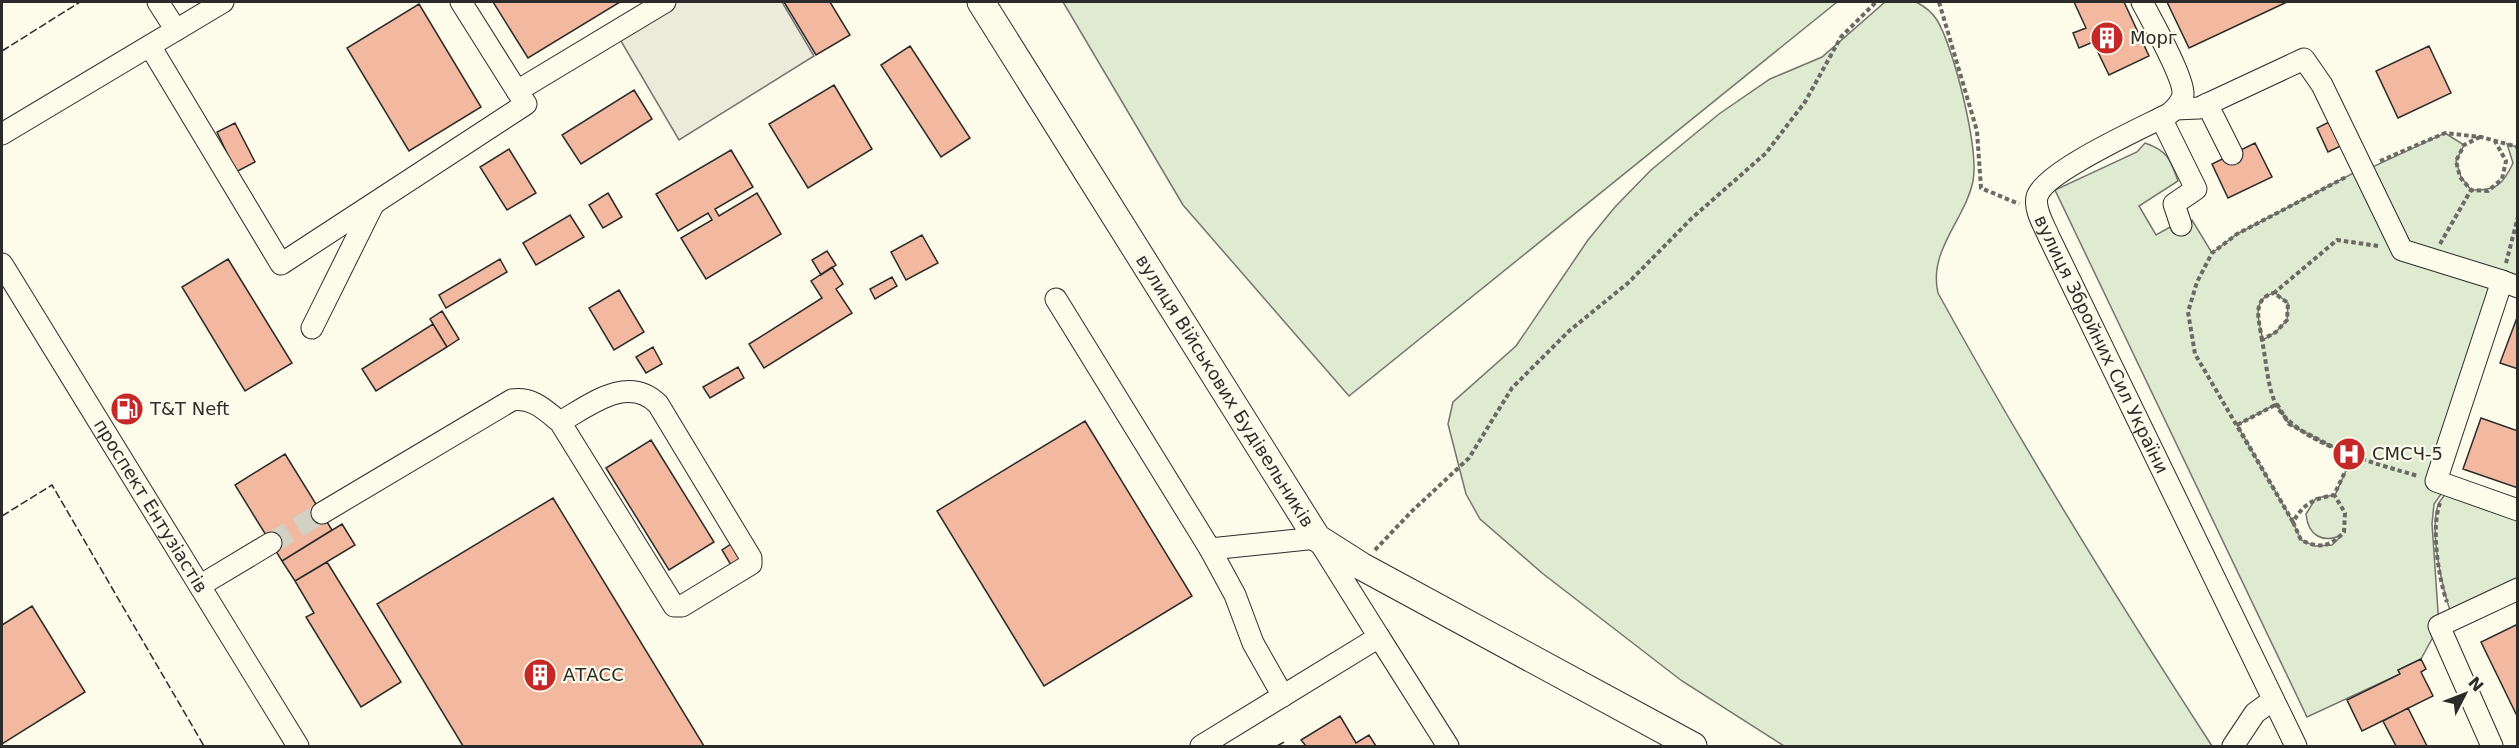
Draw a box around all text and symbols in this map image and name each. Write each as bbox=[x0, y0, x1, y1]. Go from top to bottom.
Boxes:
building icon: Морг bbox=[2089, 20, 2125, 56]
place label: Морг bbox=[2130, 27, 2177, 48]
street label: вулиця Збройних Сил України bbox=[2030, 212, 2173, 477]
street label: вулиця Військових Будівельників bbox=[1132, 250, 1319, 531]
fuel station icon: T&T Neft bbox=[109, 391, 145, 427]
place label: T&T Neft bbox=[149, 398, 229, 419]
street label: проспект Ентузіастів bbox=[90, 415, 212, 596]
hospital icon: СМСЧ-5 bbox=[2331, 436, 2367, 472]
place label: СМСЧ-5 bbox=[2372, 443, 2443, 464]
building icon: АТАСС bbox=[522, 657, 558, 693]
place label: АТАСС bbox=[563, 664, 624, 685]
north arrow bbox=[2435, 664, 2495, 724]
text: N bbox=[2464, 673, 2487, 696]

